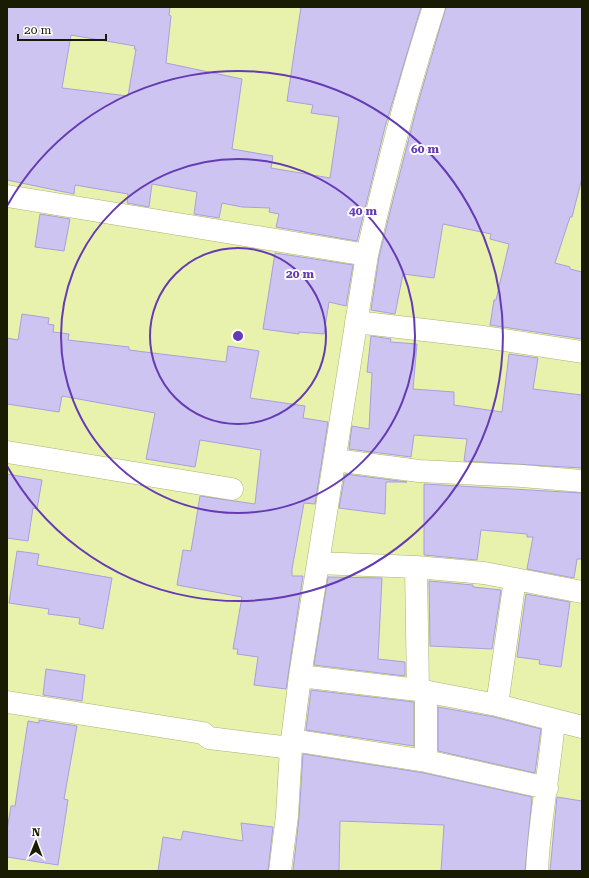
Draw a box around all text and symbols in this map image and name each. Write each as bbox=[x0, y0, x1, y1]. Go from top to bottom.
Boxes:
scale bar bbox=[18, 16, 106, 42]
text: 20 m bbox=[24, 23, 51, 37]
text: 60 m bbox=[411, 142, 439, 156]
text: 40 m bbox=[349, 204, 377, 218]
text: 20 m bbox=[286, 267, 314, 281]
centre of rings bbox=[231, 329, 245, 343]
north arrow bbox=[16, 822, 56, 862]
text: N bbox=[32, 826, 41, 839]

